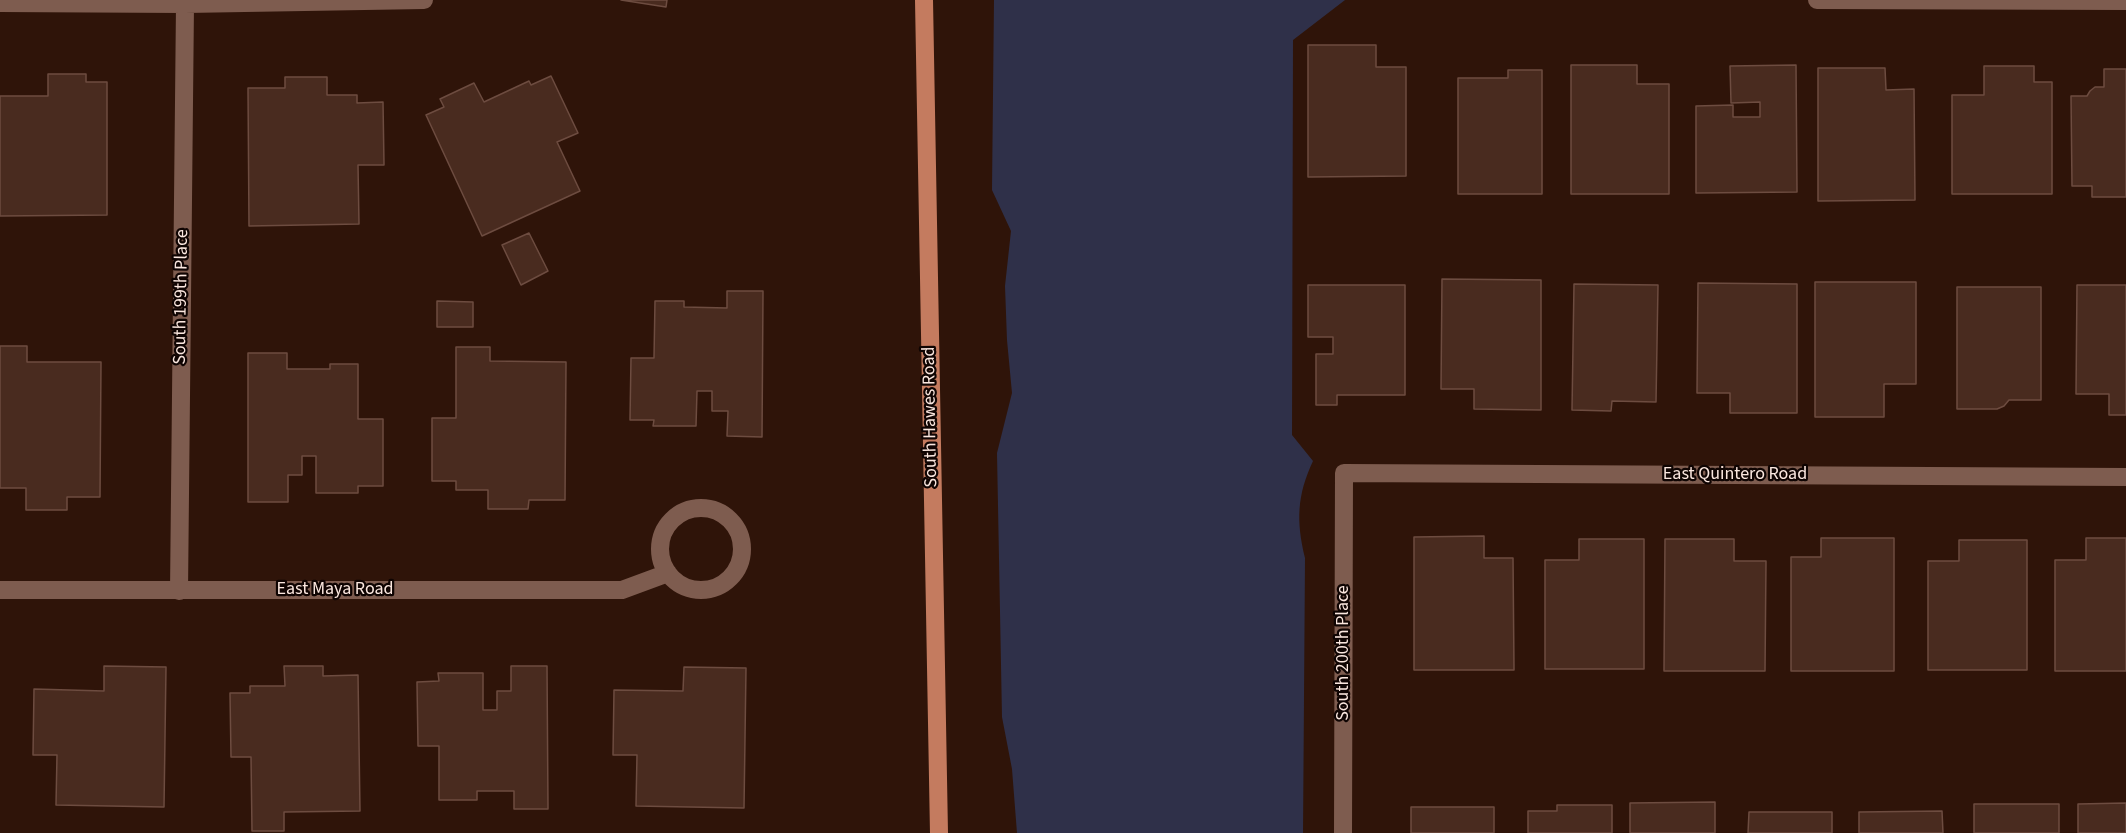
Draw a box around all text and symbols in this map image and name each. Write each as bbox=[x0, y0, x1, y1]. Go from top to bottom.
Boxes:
street label: South 199th Place bbox=[170, 229, 194, 365]
street label: South Hawes Road bbox=[919, 346, 943, 488]
street label: East Quintero Road bbox=[1663, 464, 1807, 486]
street label: East Maya Road bbox=[277, 579, 393, 601]
street label: South 200th Place bbox=[1333, 585, 1355, 721]

